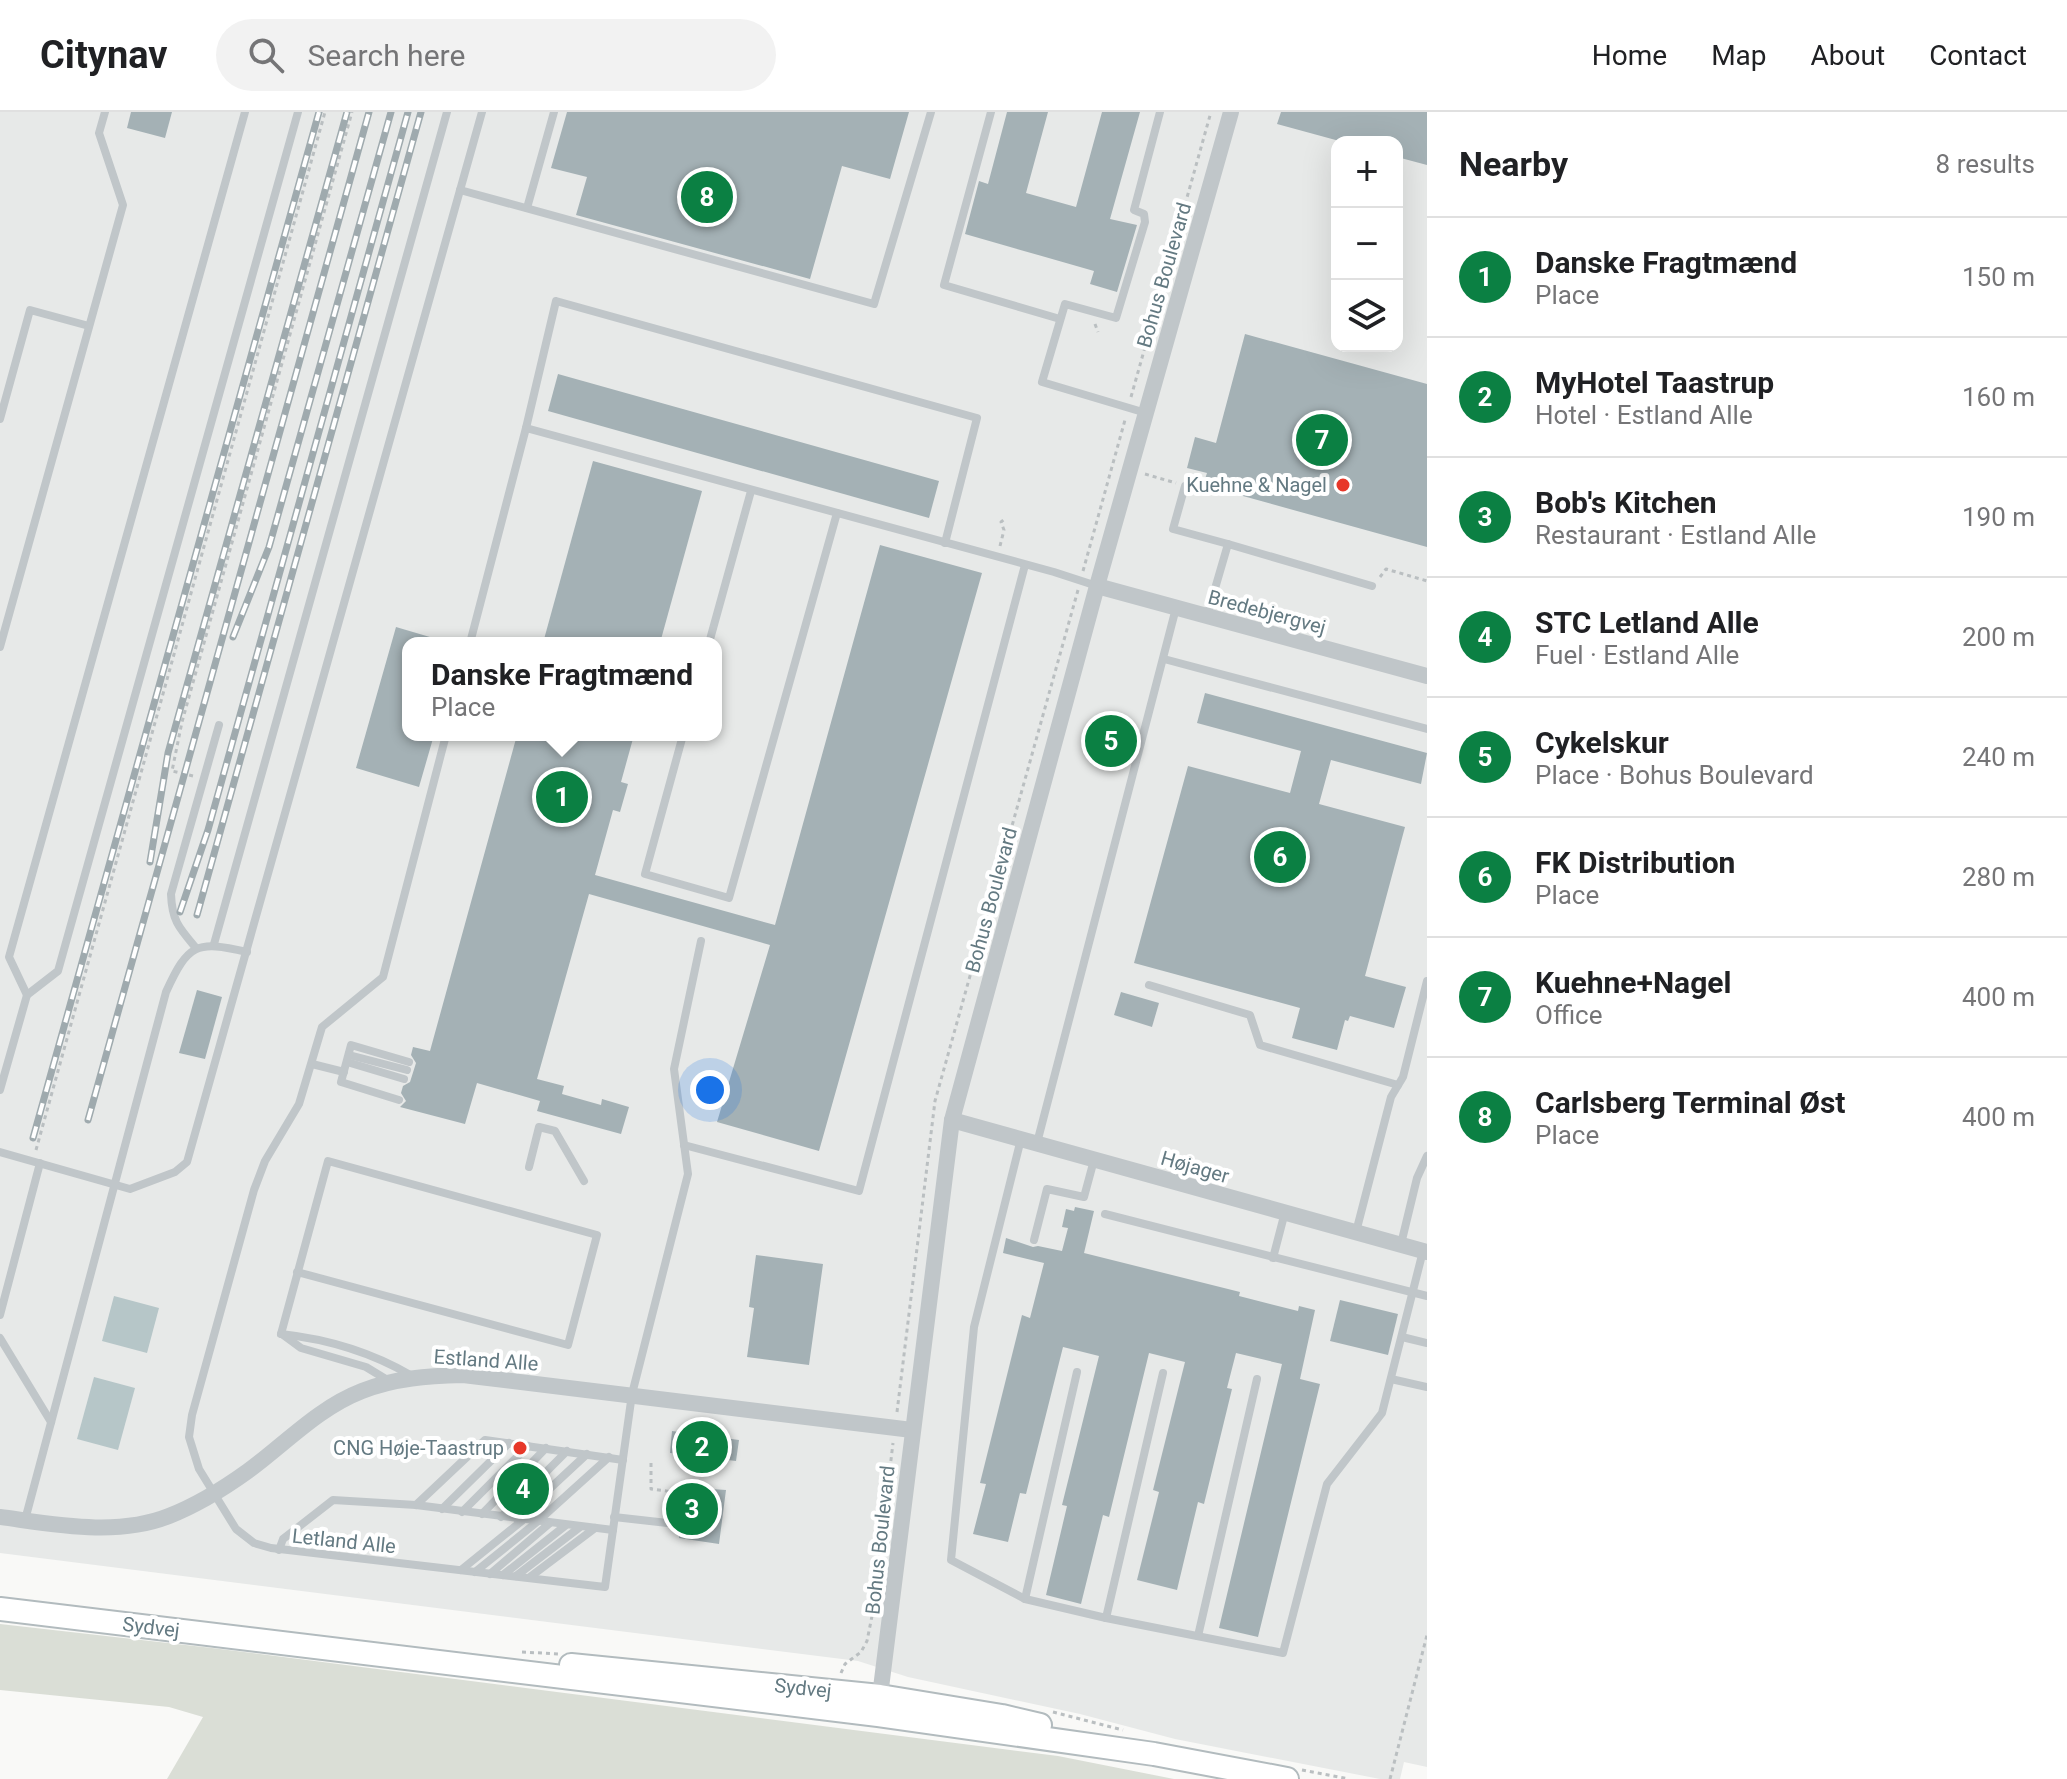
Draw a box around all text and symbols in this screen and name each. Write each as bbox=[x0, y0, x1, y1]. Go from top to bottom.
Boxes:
search box bbox=[216, 19, 776, 91]
text: Citynav bbox=[40, 33, 168, 77]
icon: search bbox=[244, 33, 288, 77]
text: Search here bbox=[308, 38, 465, 73]
text: Home bbox=[1592, 39, 1667, 72]
text: Map bbox=[1711, 39, 1767, 72]
text: About bbox=[1811, 39, 1885, 72]
text: Contact bbox=[1929, 39, 2027, 72]
map controls bbox=[1331, 136, 1403, 352]
button: + bbox=[1331, 136, 1403, 208]
text: Nearby bbox=[1459, 144, 1568, 184]
text: 8 results bbox=[1936, 149, 2035, 179]
pin: 8 bbox=[681, 167, 733, 227]
street label: Bohus Boulevard bbox=[1132, 200, 1196, 350]
button: − bbox=[1331, 208, 1403, 280]
text: Danske Fragtmænd bbox=[1535, 245, 1797, 280]
text: 1 bbox=[1478, 262, 1492, 292]
text: 150 m bbox=[1962, 262, 2035, 292]
button: layers bbox=[1331, 280, 1403, 352]
text: Place bbox=[1535, 280, 1599, 310]
text: MyHotel Taastrup bbox=[1535, 365, 1774, 400]
text: 2 bbox=[1478, 382, 1492, 412]
text: 160 m bbox=[1962, 382, 2035, 412]
text: Hotel · Estland Alle bbox=[1535, 400, 1753, 430]
pin: 7 bbox=[1296, 410, 1348, 470]
place label: Kuehne & Nagel bbox=[1186, 473, 1327, 497]
marker: Kuehne & Nagel bbox=[1334, 476, 1352, 494]
text: Bob's Kitchen bbox=[1535, 485, 1717, 520]
text: 3 bbox=[1478, 502, 1492, 532]
text: 190 m bbox=[1962, 502, 2035, 532]
text: Restaurant · Estland Alle bbox=[1535, 520, 1816, 550]
street label: Bredebjergvej bbox=[1205, 585, 1329, 639]
text: STC Letland Alle bbox=[1535, 605, 1759, 640]
text: 4 bbox=[1478, 622, 1492, 652]
text: 200 m bbox=[1962, 622, 2035, 652]
popup bbox=[402, 637, 722, 741]
text: Fuel · Estland Alle bbox=[1535, 640, 1739, 670]
text: Danske Fragtmænd bbox=[431, 657, 693, 692]
text: Place bbox=[431, 692, 495, 722]
pin: 5 bbox=[1085, 711, 1137, 771]
text: Cykelskur bbox=[1535, 725, 1669, 760]
text: 5 bbox=[1478, 742, 1492, 772]
text: 240 m bbox=[1962, 742, 2035, 772]
text: Place · Bohus Boulevard bbox=[1535, 760, 1814, 790]
pin: 1 bbox=[536, 767, 588, 827]
street label: Bohus Boulevard bbox=[960, 825, 1022, 975]
pin: 6 bbox=[1254, 827, 1306, 887]
text: FK Distribution bbox=[1535, 845, 1735, 880]
text: 6 bbox=[1478, 862, 1492, 892]
text: 280 m bbox=[1962, 862, 2035, 892]
text: Place bbox=[1535, 880, 1599, 910]
text: Kuehne+Nagel bbox=[1535, 965, 1731, 1000]
text: 7 bbox=[1478, 982, 1492, 1012]
text: 400 m bbox=[1962, 982, 2035, 1012]
text: Office bbox=[1535, 1000, 1602, 1030]
your location bbox=[690, 1070, 730, 1110]
text: Carlsberg Terminal Øst bbox=[1535, 1085, 1845, 1120]
text: 8 bbox=[1478, 1102, 1492, 1132]
text: 400 m bbox=[1962, 1102, 2035, 1132]
text: Place bbox=[1535, 1120, 1599, 1150]
street label: Højager bbox=[1158, 1146, 1232, 1188]
street label: Estland Alle bbox=[433, 1344, 539, 1376]
pin: 2 bbox=[676, 1417, 728, 1477]
place label: CNG Høje-Taastrup bbox=[333, 1436, 504, 1460]
marker: CNG Høje-Taastrup bbox=[511, 1439, 529, 1457]
pin: 4 bbox=[497, 1459, 549, 1519]
street label: Bohus Boulevard bbox=[860, 1464, 900, 1616]
pin: 3 bbox=[666, 1479, 718, 1539]
street label: Letland Alle bbox=[291, 1524, 397, 1558]
street label: Sydvej bbox=[121, 1612, 181, 1642]
street label: Sydvej bbox=[773, 1673, 833, 1703]

